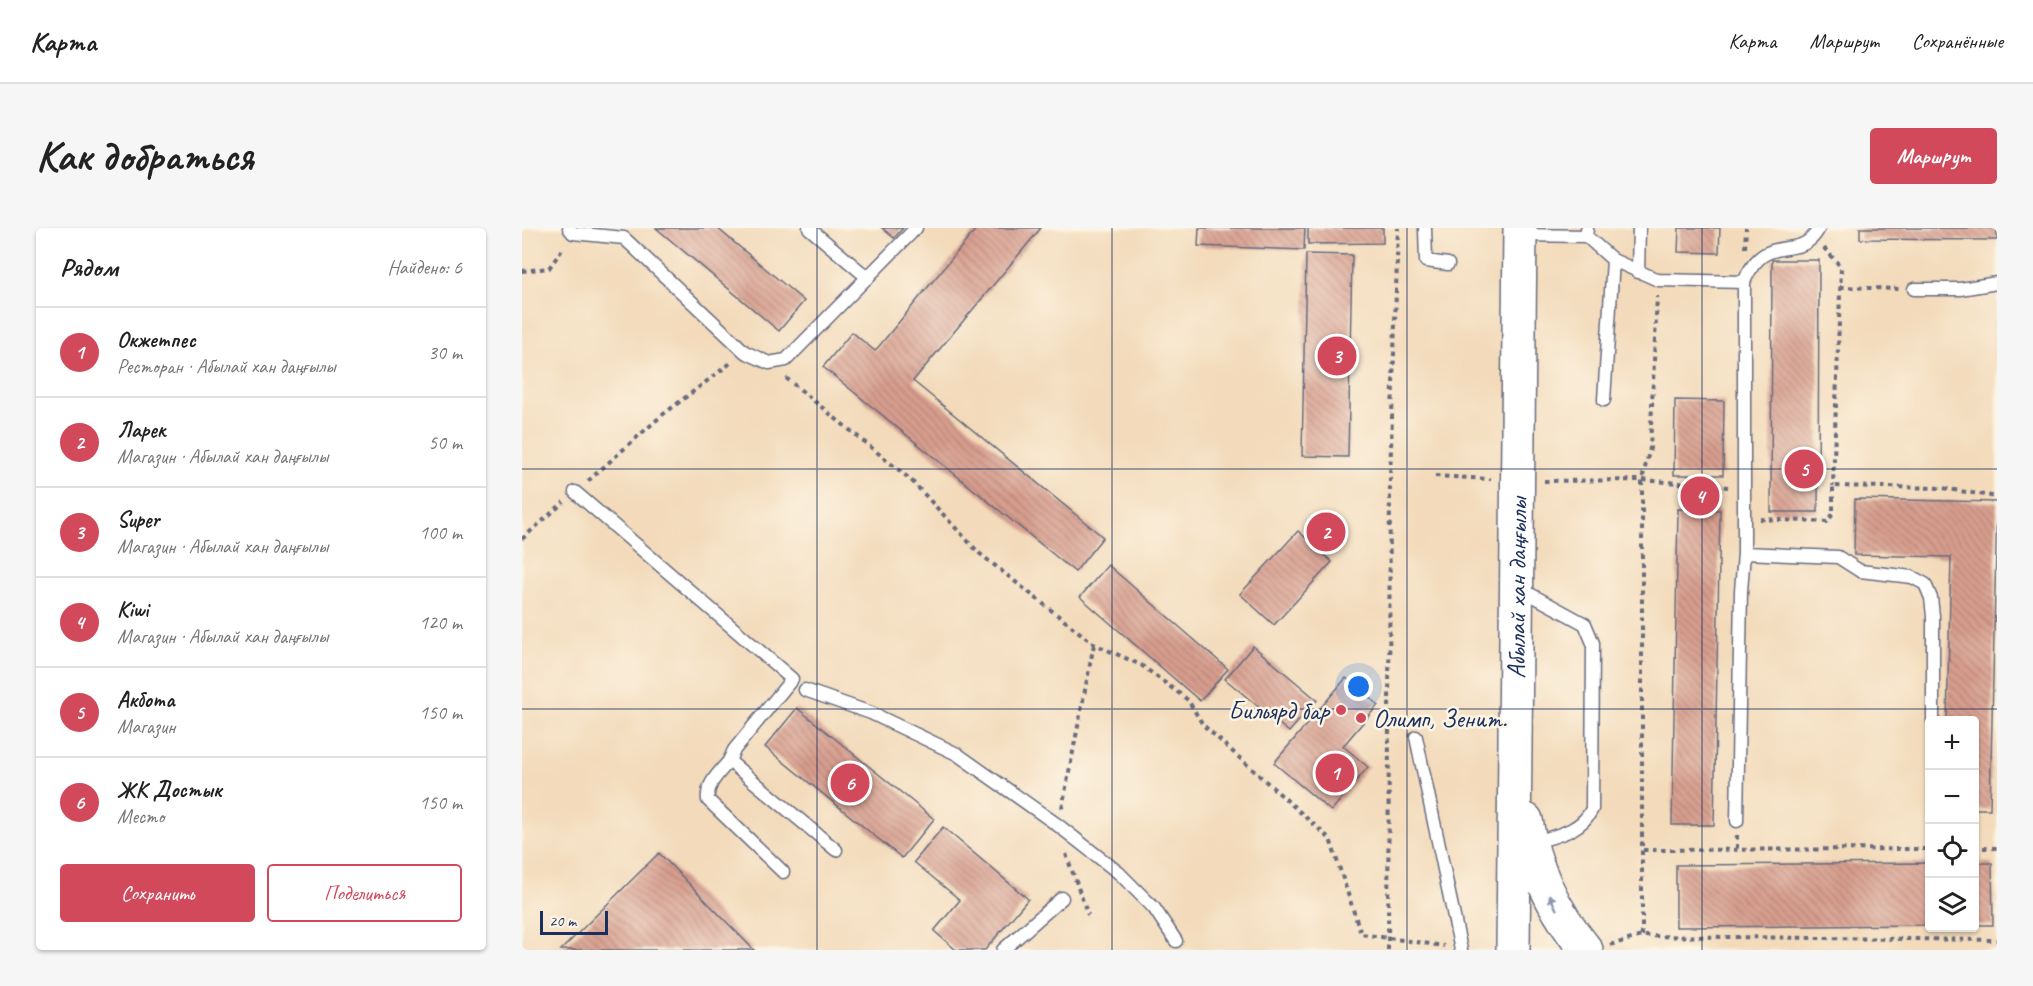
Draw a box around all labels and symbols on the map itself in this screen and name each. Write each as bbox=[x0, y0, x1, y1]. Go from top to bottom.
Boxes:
pin: 3 bbox=[1318, 334, 1356, 378]
pin: 5 bbox=[1784, 446, 1824, 492]
pin: 4 bbox=[1680, 474, 1720, 518]
street label: Абылай хан даңғылы bbox=[1500, 495, 1534, 679]
pin: 2 bbox=[1306, 510, 1346, 554]
your location bbox=[1344, 672, 1373, 701]
place label: Бильярд бар bbox=[1228, 694, 1331, 727]
place label: Олимп, Зенит. bbox=[1373, 702, 1508, 735]
marker: Бильярд бар bbox=[1334, 703, 1348, 717]
marker: Олимп, Зенит. bbox=[1354, 711, 1368, 725]
pin: 1 bbox=[1316, 750, 1354, 796]
pin: 6 bbox=[830, 760, 870, 806]
one-way arrow bbox=[1549, 893, 1558, 910]
scale bar bbox=[540, 908, 608, 936]

